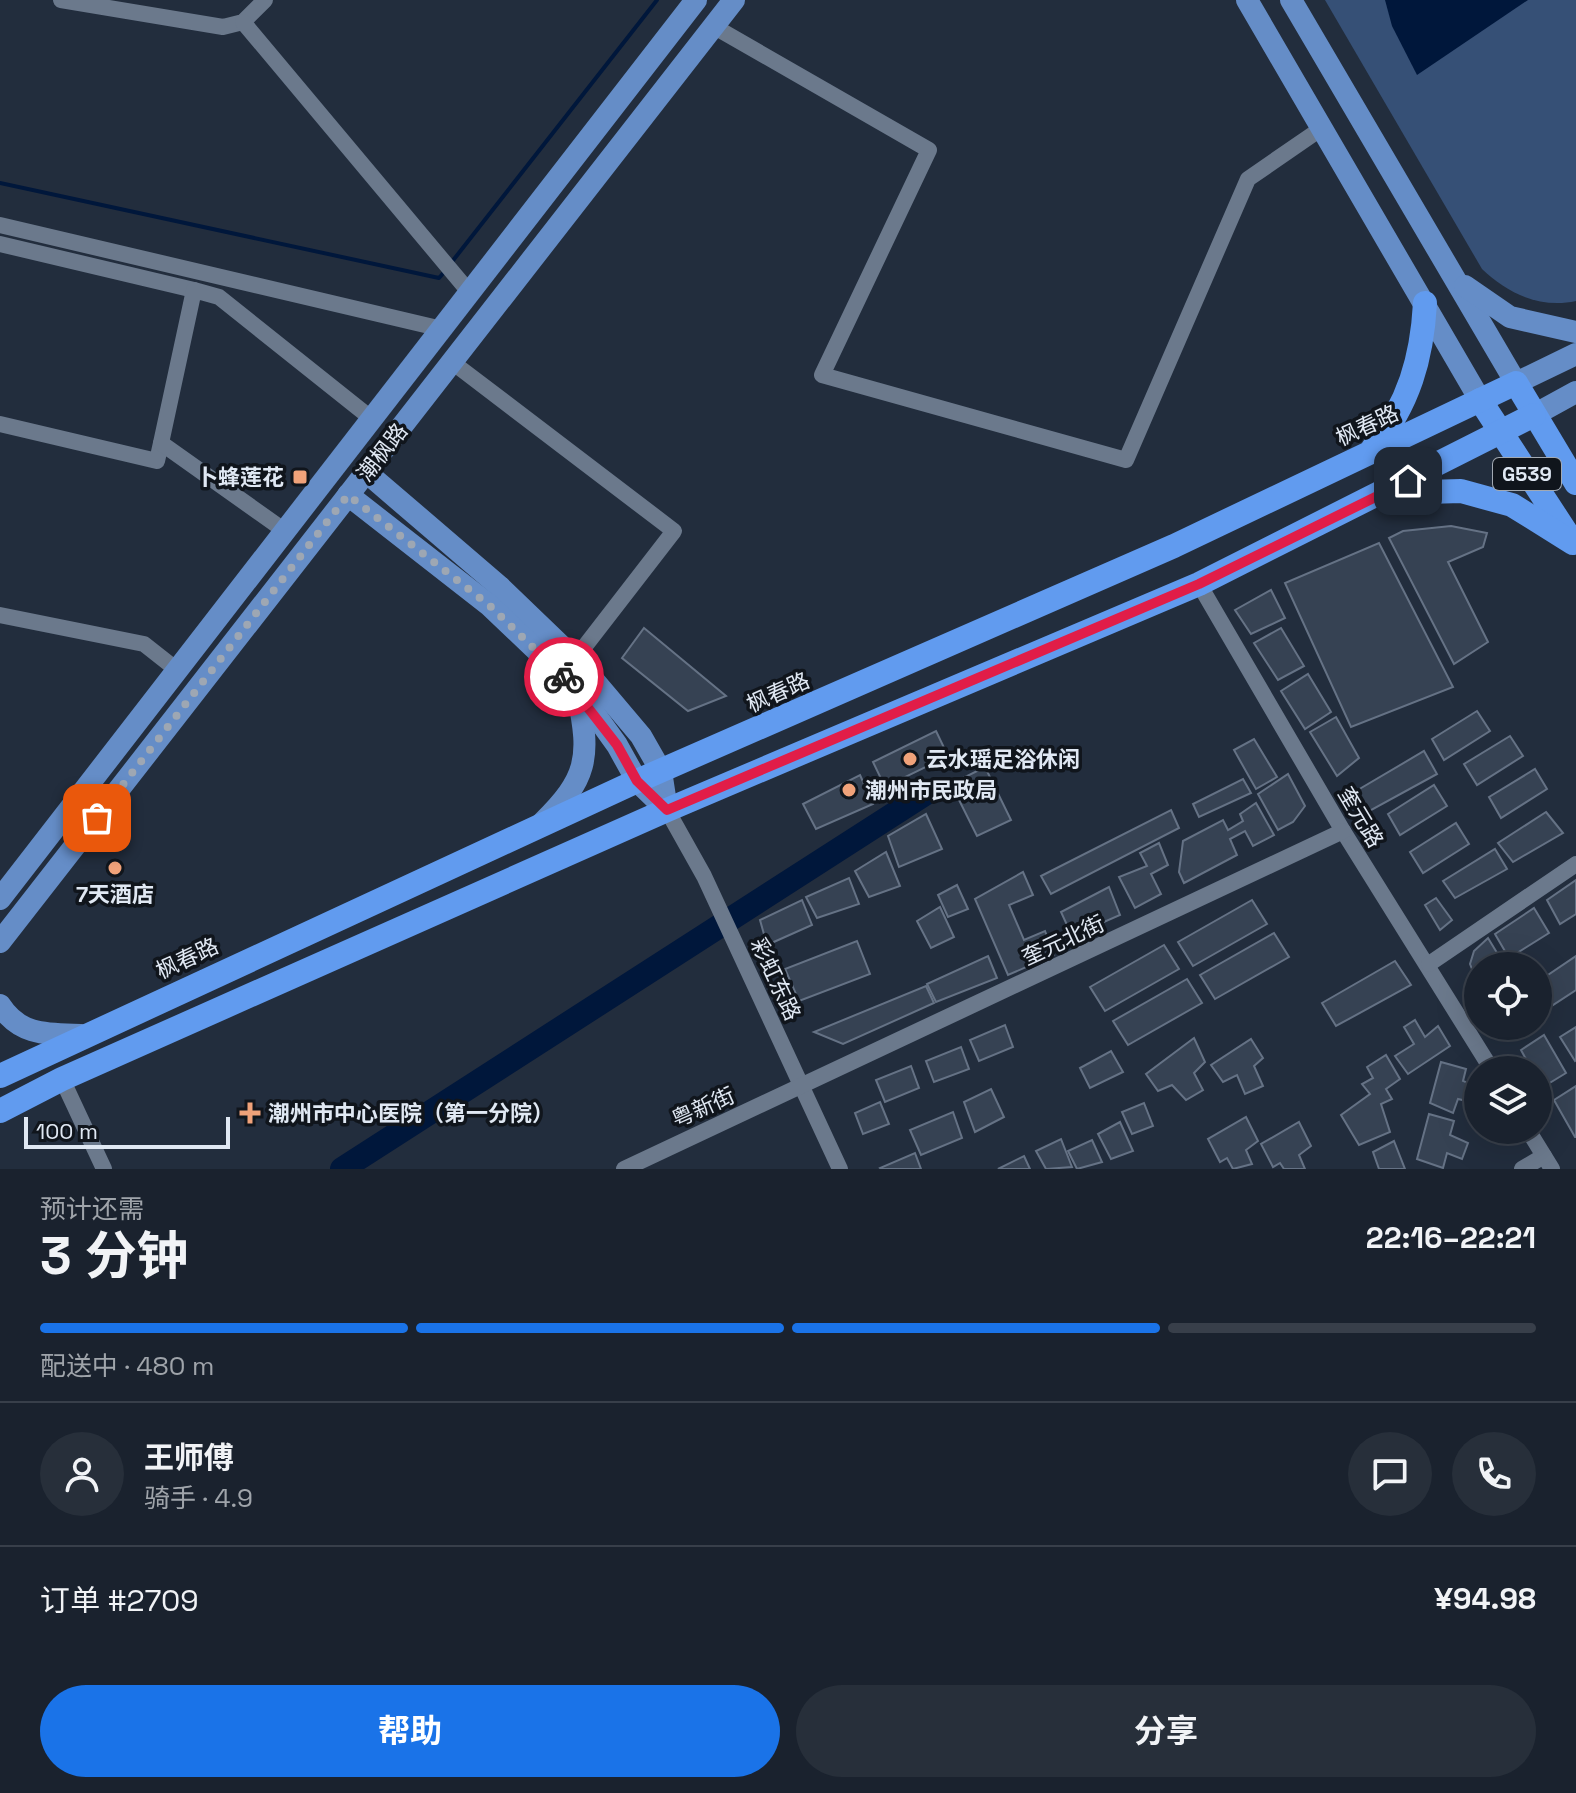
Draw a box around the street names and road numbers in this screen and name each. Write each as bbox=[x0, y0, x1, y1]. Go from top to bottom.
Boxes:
street label: 枫春路 bbox=[1331, 398, 1403, 452]
street label: 潮枫路 bbox=[351, 417, 413, 487]
road number: G539 bbox=[1493, 458, 1561, 490]
street label: 枫春路 bbox=[742, 666, 814, 718]
street label: 奎元路 bbox=[1332, 781, 1390, 853]
street label: 奎元北街 bbox=[1017, 909, 1109, 971]
street label: 枫春路 bbox=[151, 931, 223, 985]
street label: 彩虹东路 bbox=[745, 933, 807, 1025]
street label: 粤新街 bbox=[667, 1081, 739, 1133]

